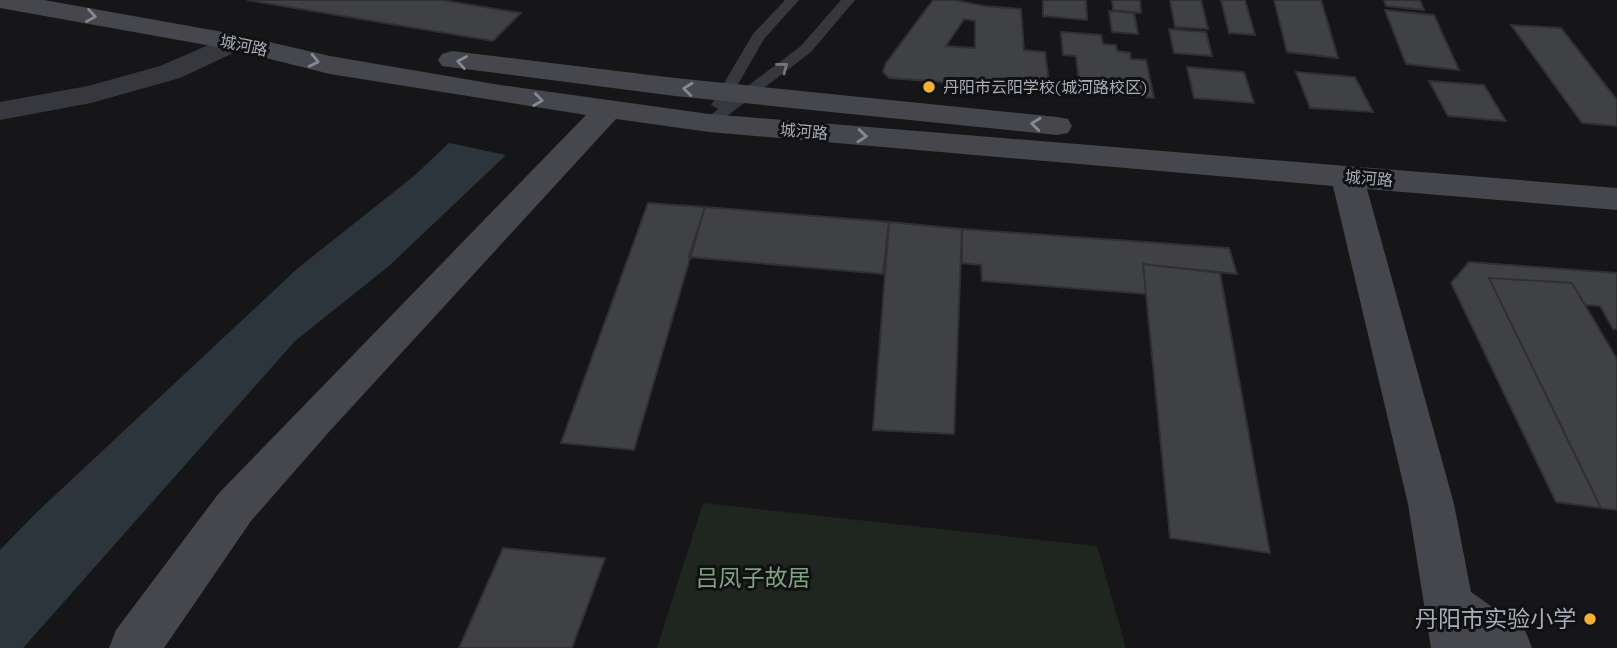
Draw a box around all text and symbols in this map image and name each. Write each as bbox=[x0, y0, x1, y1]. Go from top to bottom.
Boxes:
one-way arrow bbox=[85, 8, 97, 23]
street label: 城河路 bbox=[218, 30, 270, 60]
one-way arrow bbox=[308, 53, 320, 67]
one-way arrow bbox=[456, 55, 468, 70]
one-way arrow bbox=[775, 62, 787, 75]
place label: 丹阳市云阳学校(城河路校区) bbox=[943, 77, 1147, 97]
marker: 丹阳市云阳学校(城河路校区) bbox=[921, 79, 937, 95]
one-way arrow bbox=[682, 81, 694, 96]
one-way arrow bbox=[533, 92, 544, 107]
one-way arrow bbox=[1031, 117, 1042, 132]
street label: 城河路 bbox=[779, 119, 829, 143]
one-way arrow bbox=[857, 128, 868, 143]
street label: 城河路 bbox=[1344, 166, 1394, 190]
park label: 吕凤子故居 bbox=[696, 563, 811, 592]
place label: 丹阳市实验小学 bbox=[1415, 604, 1576, 633]
marker: 丹阳市实验小学 bbox=[1582, 611, 1598, 627]

